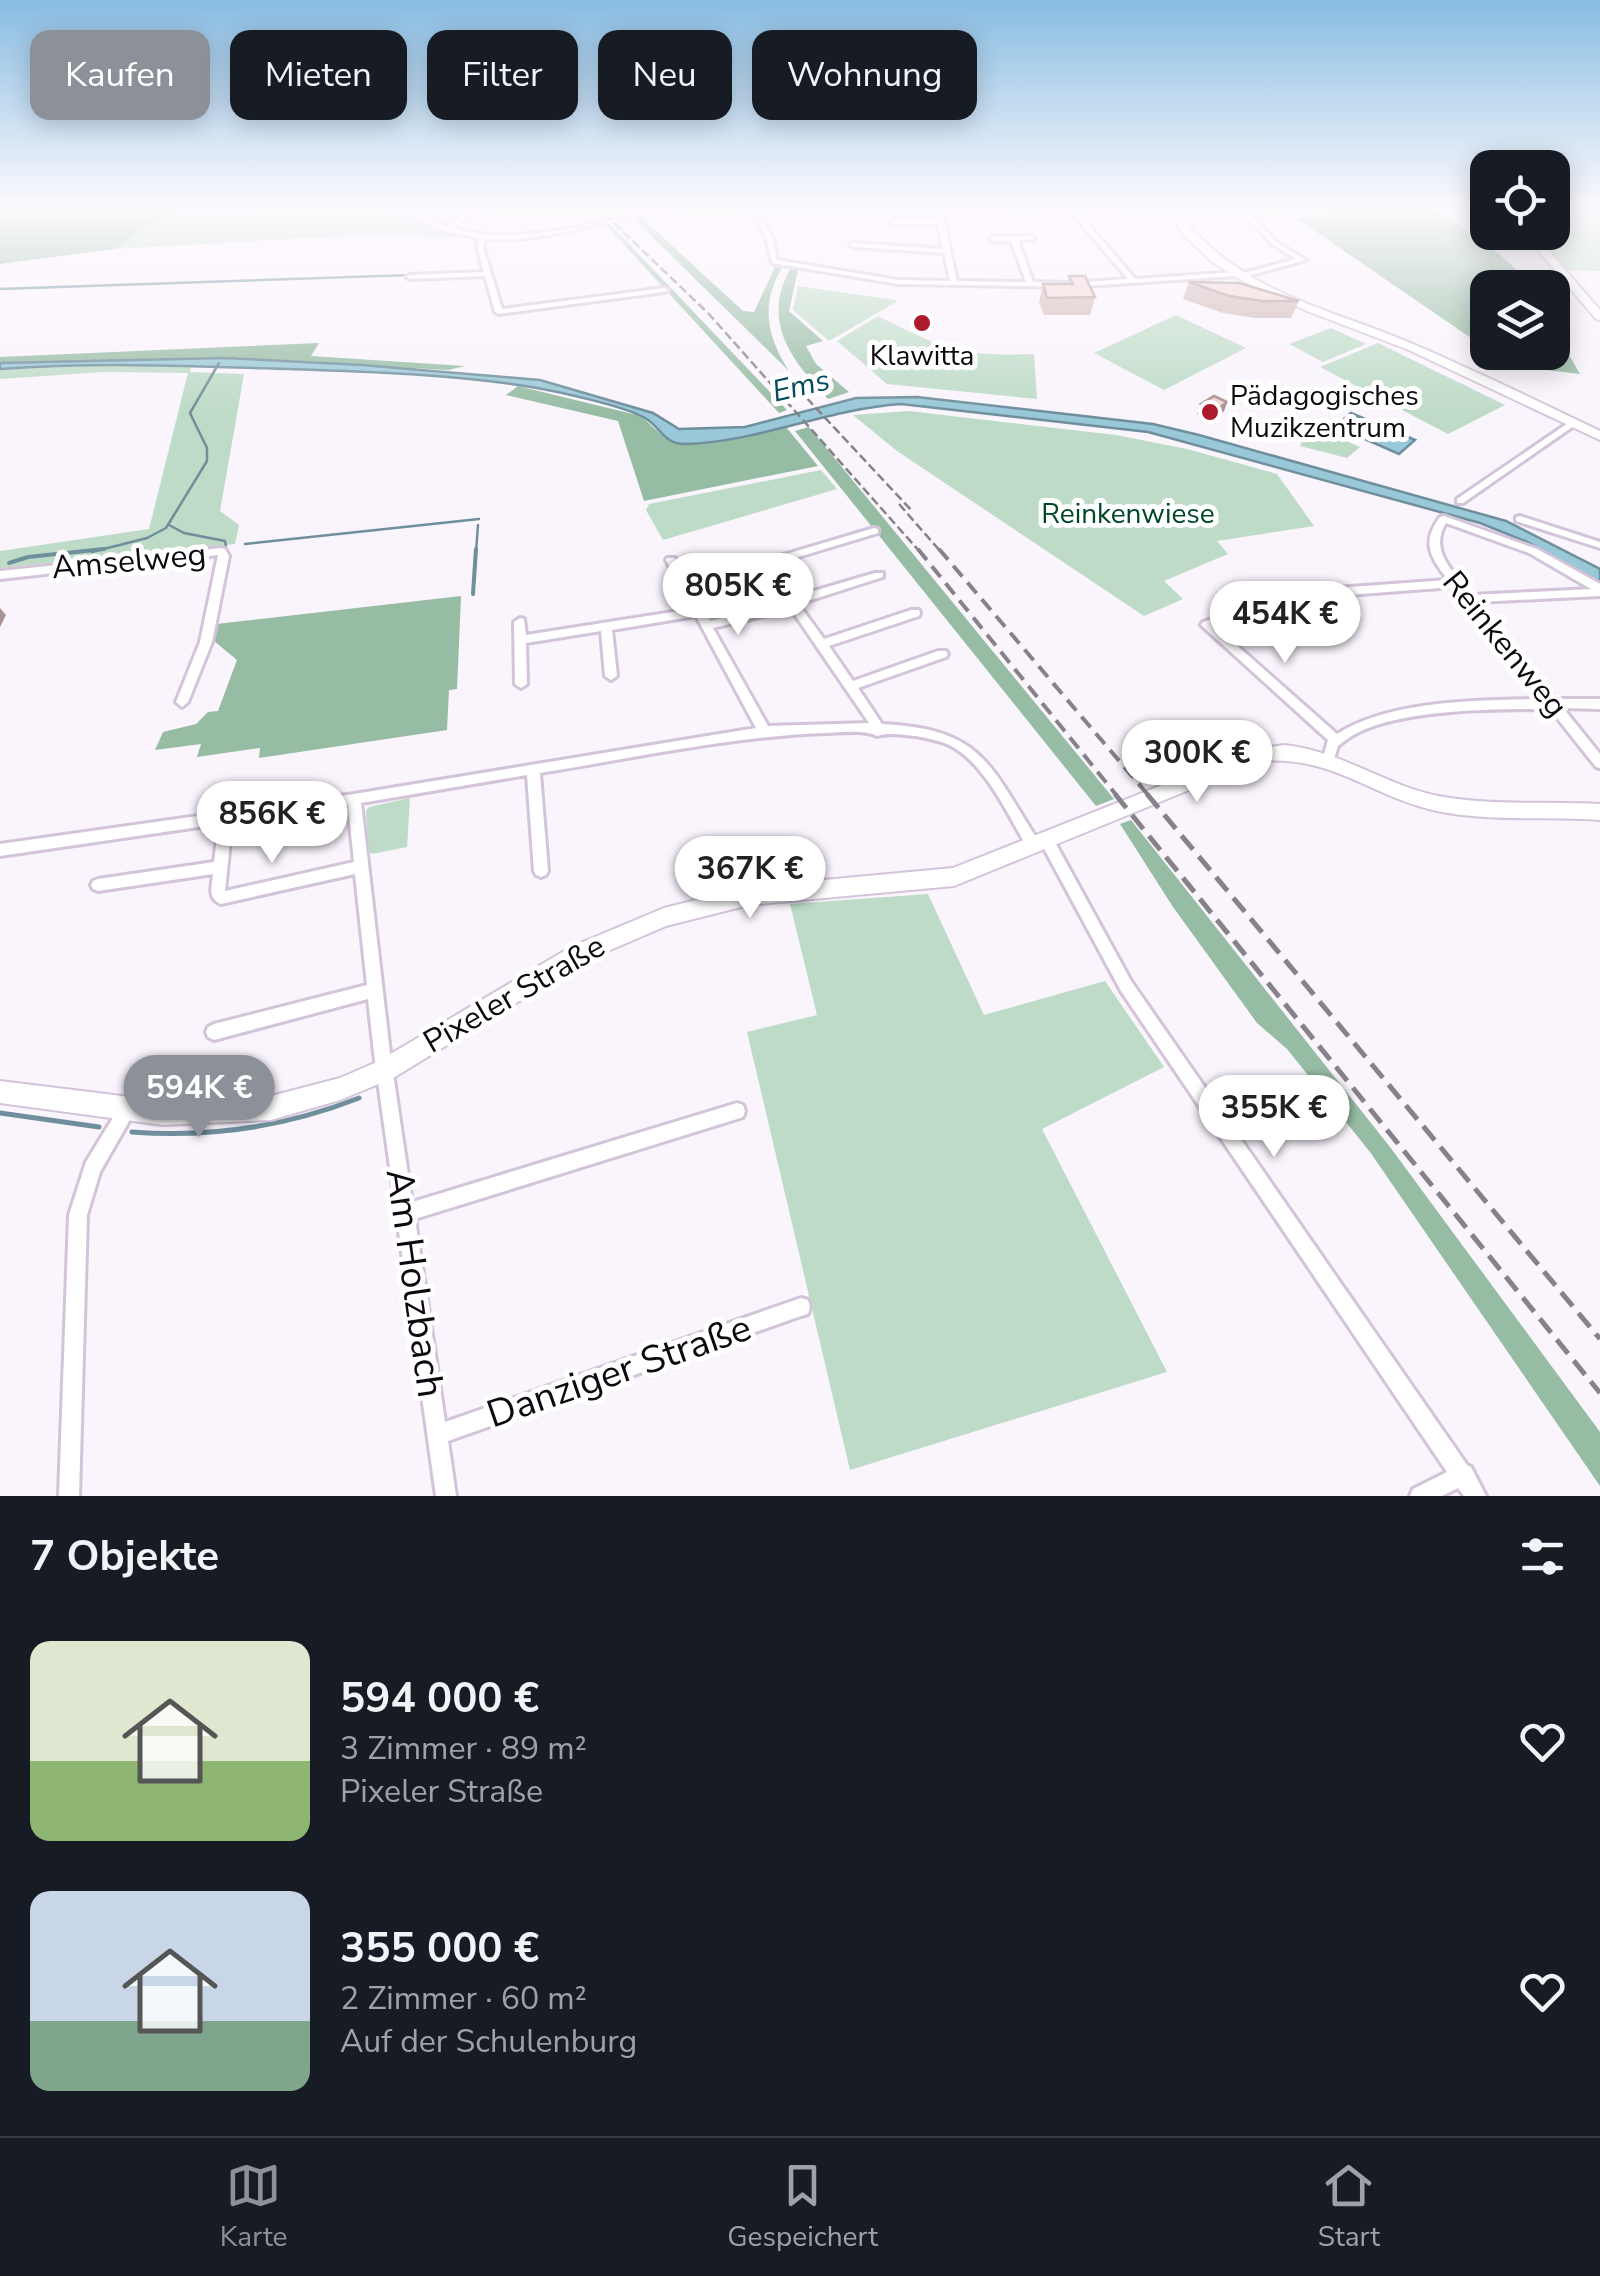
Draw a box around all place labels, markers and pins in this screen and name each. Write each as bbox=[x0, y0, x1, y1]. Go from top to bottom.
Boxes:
marker: Klawitta bbox=[911, 312, 933, 334]
place label: Klawitta bbox=[870, 337, 974, 375]
place label: Pädagogisches Muzikzentrum bbox=[1230, 377, 1419, 447]
marker: Pädagogisches Muzikzentrum bbox=[1199, 401, 1221, 423]
pin: 805K € bbox=[657, 553, 819, 638]
pin: 454K € bbox=[1204, 581, 1366, 666]
pin: 300K € bbox=[1116, 720, 1278, 805]
pin: 856K € bbox=[191, 781, 353, 866]
pin: 367K € bbox=[669, 836, 831, 921]
pin: 594K € bbox=[118, 1055, 280, 1140]
pin: 355K € bbox=[1193, 1075, 1355, 1160]

